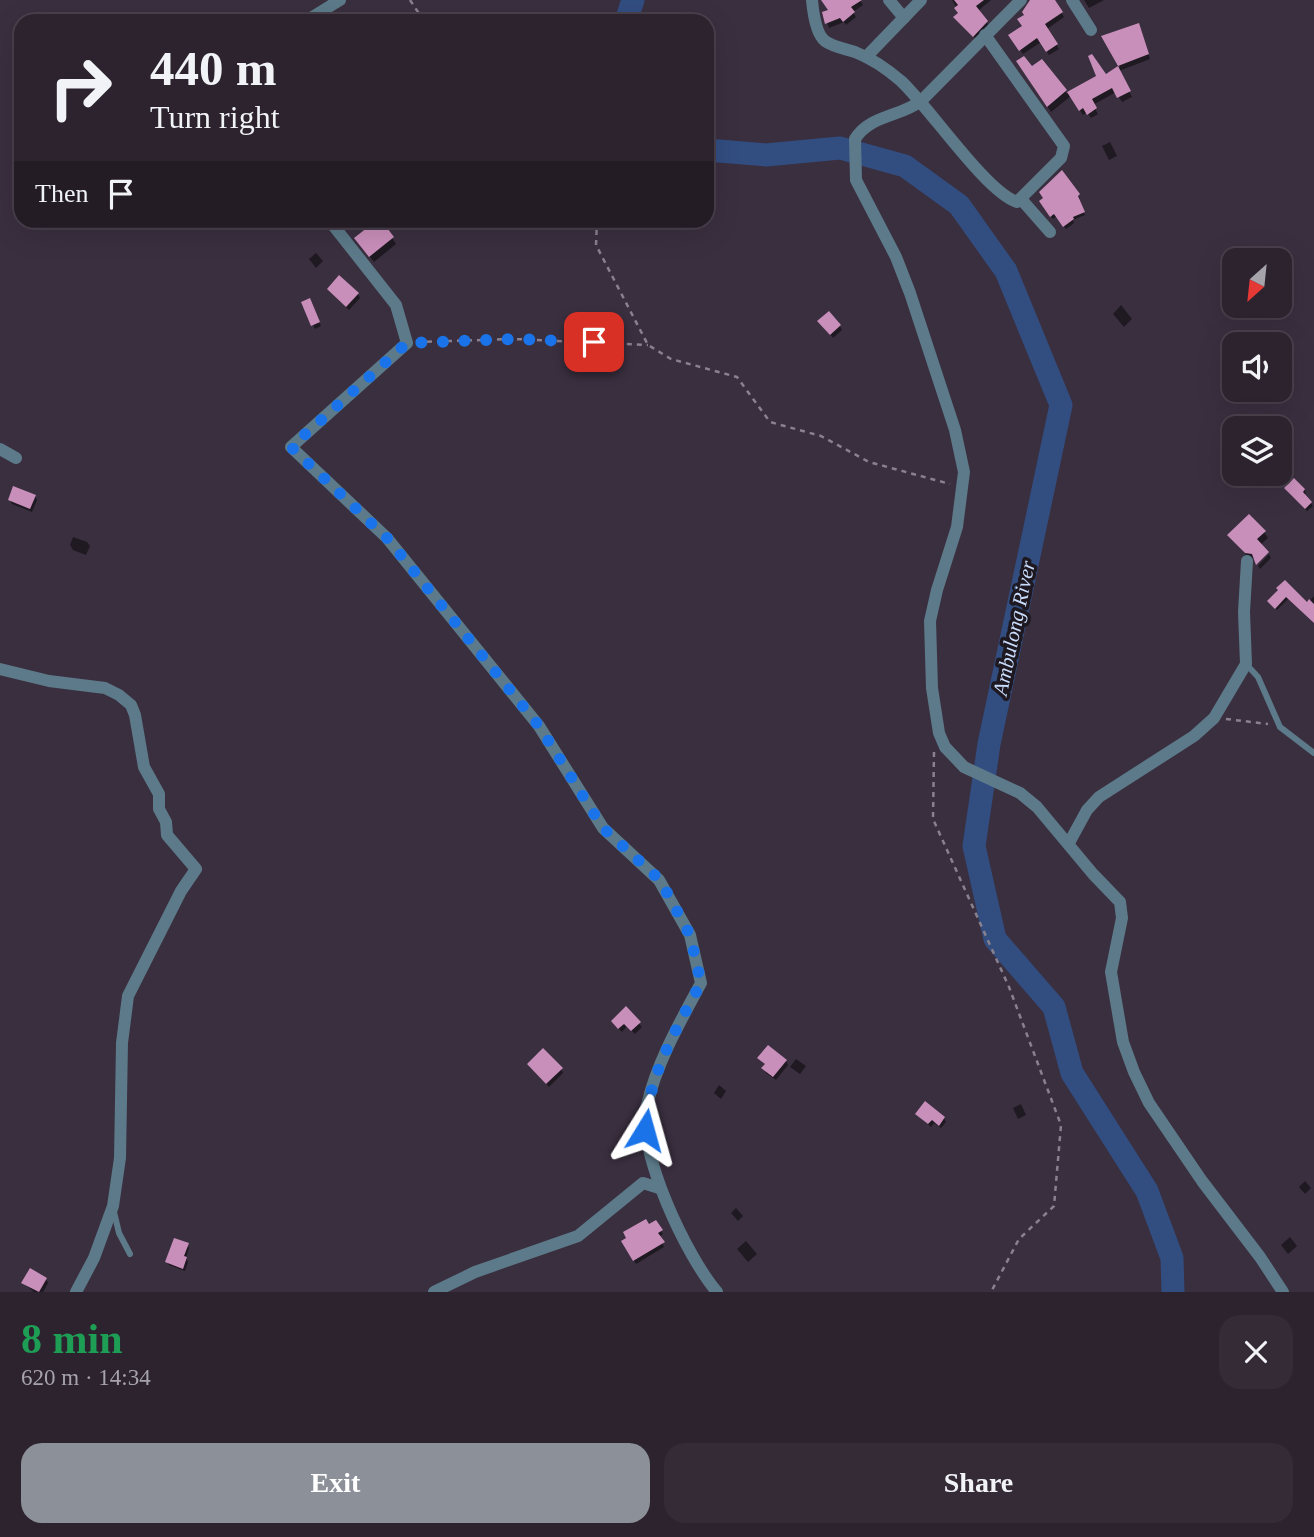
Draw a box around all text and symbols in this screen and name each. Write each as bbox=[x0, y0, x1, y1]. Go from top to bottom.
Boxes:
text: 440 m bbox=[150, 41, 277, 96]
icon: right bbox=[35, 42, 126, 133]
text: Turn right bbox=[150, 99, 280, 135]
icon: arrive bbox=[102, 175, 140, 213]
text: Then bbox=[35, 179, 88, 208]
north arrow bbox=[1222, 248, 1292, 318]
map controls bbox=[1222, 248, 1292, 486]
pin bbox=[564, 312, 624, 372]
icon: arrive bbox=[575, 323, 613, 361]
button: sound bbox=[1222, 332, 1292, 402]
button: layers bbox=[1222, 416, 1292, 486]
water label: Ambulong River bbox=[988, 558, 1040, 699]
position arrow bbox=[608, 1093, 682, 1167]
button: close bbox=[1219, 1315, 1293, 1389]
text: 8 min bbox=[21, 1316, 123, 1362]
text: 620 m · 14:34 bbox=[21, 1365, 151, 1390]
button: Exit bbox=[21, 1443, 650, 1523]
button: Share bbox=[664, 1443, 1293, 1523]

